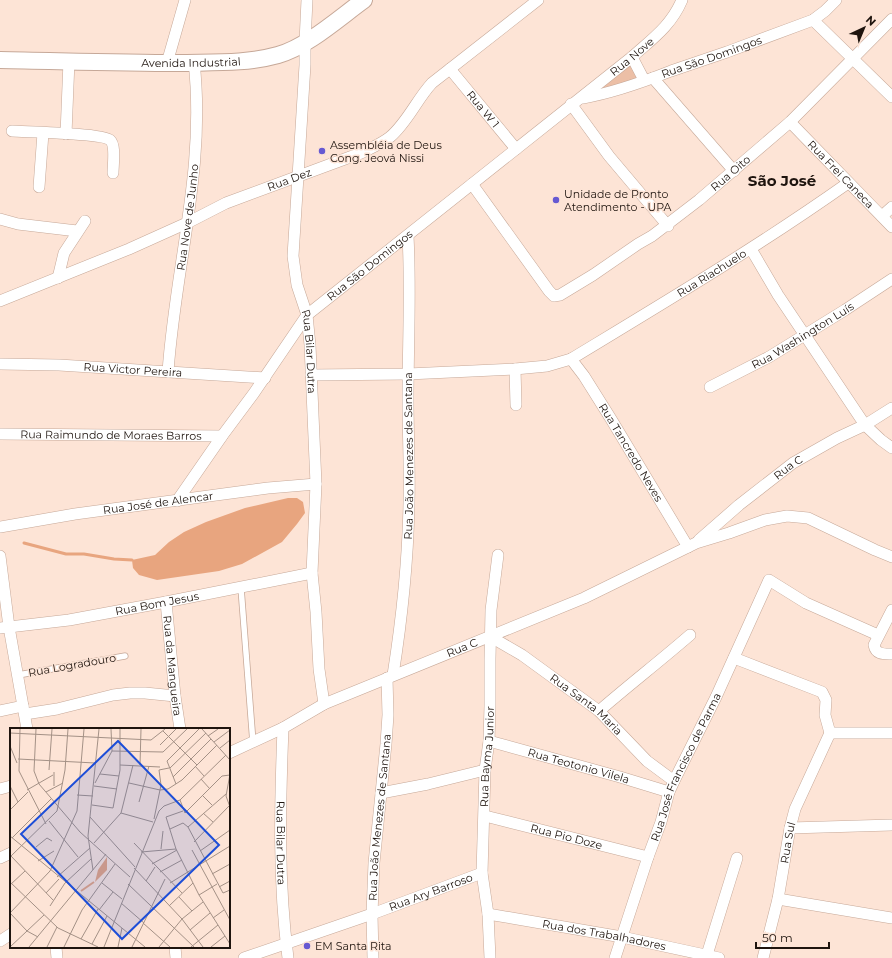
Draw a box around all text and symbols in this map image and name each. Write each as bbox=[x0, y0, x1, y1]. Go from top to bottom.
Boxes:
north arrow bbox=[844, 8, 884, 48]
text: N bbox=[863, 13, 879, 29]
street label: Rua São Domingos bbox=[659, 32, 764, 81]
street label: Rua Nove bbox=[607, 34, 657, 79]
street label: Avenida Industrial bbox=[141, 54, 241, 70]
street label: Rua W 1 bbox=[464, 88, 502, 130]
street label: Rua Frei Caneca bbox=[805, 137, 877, 211]
place label: Assembléia de Deus Cong. Jeová Nissi bbox=[330, 138, 442, 165]
marker: Assembléia de Deus Cong. Jeová Nissi bbox=[317, 146, 327, 156]
street label: Rua Oito bbox=[708, 152, 753, 194]
street label: Rua Nove de Junho bbox=[173, 163, 201, 272]
street label: Rua Dez bbox=[265, 165, 314, 194]
district label: São José bbox=[748, 171, 816, 190]
place label: Unidade de Pronto Atendimento - UPA bbox=[564, 187, 672, 214]
marker: Unidade de Pronto Atendimento - UPA bbox=[551, 195, 561, 205]
street label: Rua São Domingos bbox=[324, 226, 416, 304]
street label: Rua Riachuelo bbox=[674, 246, 749, 300]
street label: Rua Washington Luís bbox=[749, 299, 857, 372]
street label: Rua Bilar Dutra bbox=[299, 308, 319, 394]
street label: Rua Victor Pereira bbox=[83, 360, 183, 380]
street label: Rua João Menezes de Santana bbox=[401, 372, 416, 540]
street label: Rua Tancredo Neves bbox=[596, 401, 666, 505]
street label: Rua Raimundo de Moraes Barros bbox=[20, 427, 202, 443]
street label: Rua C bbox=[771, 452, 805, 483]
street label: Rua José de Alencar bbox=[102, 488, 214, 517]
street label: Rua Bom Jesus bbox=[114, 589, 201, 618]
street label: Rua da Mangueira bbox=[160, 615, 185, 717]
street label: Rua C bbox=[444, 635, 480, 660]
street label: Rua Logradouro bbox=[27, 650, 117, 680]
street label: Rua Santa Maria bbox=[547, 671, 625, 738]
street label: Rua José Francisco de Parma bbox=[647, 691, 724, 843]
street label: Rua Bayma Junior bbox=[477, 706, 497, 807]
inset map bbox=[10, 728, 230, 948]
street label: Rua João Menezes de Santana bbox=[366, 733, 394, 901]
street label: Rua Teotonio Vilela bbox=[526, 745, 631, 787]
street label: Rua Bilar Dutra bbox=[274, 801, 289, 885]
street label: Rua Sul bbox=[777, 820, 798, 864]
street label: Rua Pio Doze bbox=[529, 821, 604, 852]
street label: Rua Ary Barroso bbox=[387, 870, 475, 914]
street label: Rua dos Trabalhadores bbox=[541, 916, 668, 953]
scale bar bbox=[756, 924, 829, 950]
text: 50 m bbox=[762, 930, 793, 945]
place label: EM Santa Rita bbox=[315, 939, 392, 953]
marker: EM Santa Rita bbox=[302, 941, 312, 951]

